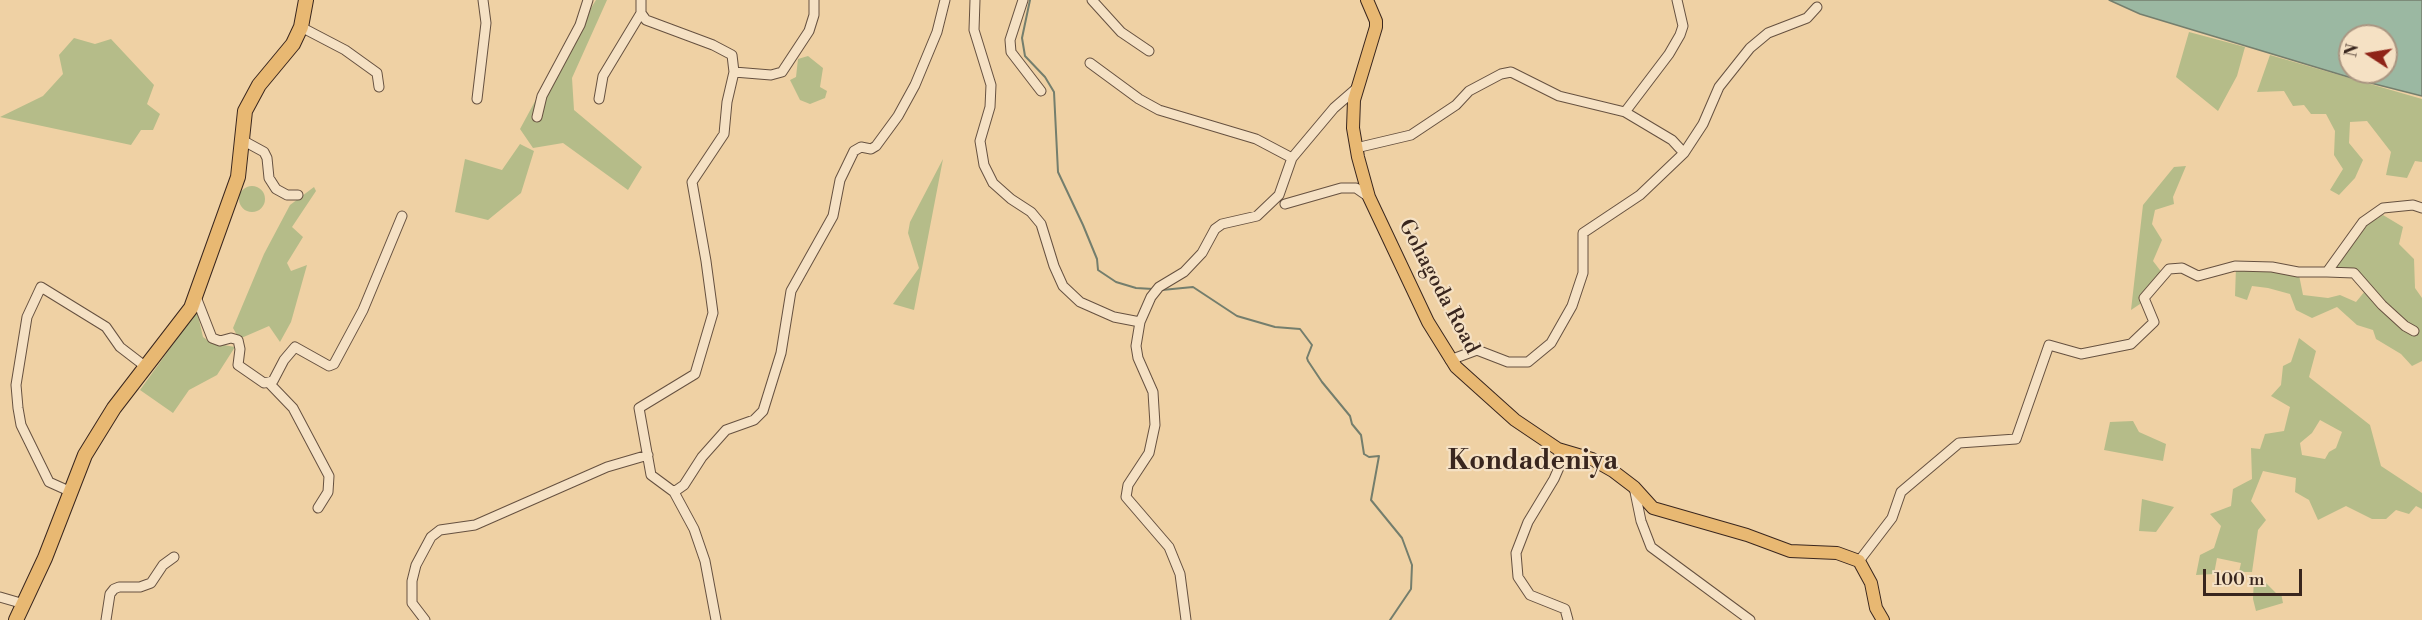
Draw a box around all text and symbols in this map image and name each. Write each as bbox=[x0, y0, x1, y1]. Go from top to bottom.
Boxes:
north arrow bbox=[2338, 24, 2398, 84]
text: N bbox=[2341, 42, 2363, 59]
street label: Gohagoda Road bbox=[1392, 215, 1484, 359]
district label: Kondadeniya bbox=[1448, 447, 1618, 479]
scale bar bbox=[2206, 557, 2305, 595]
text: 100 m bbox=[2214, 568, 2265, 591]

